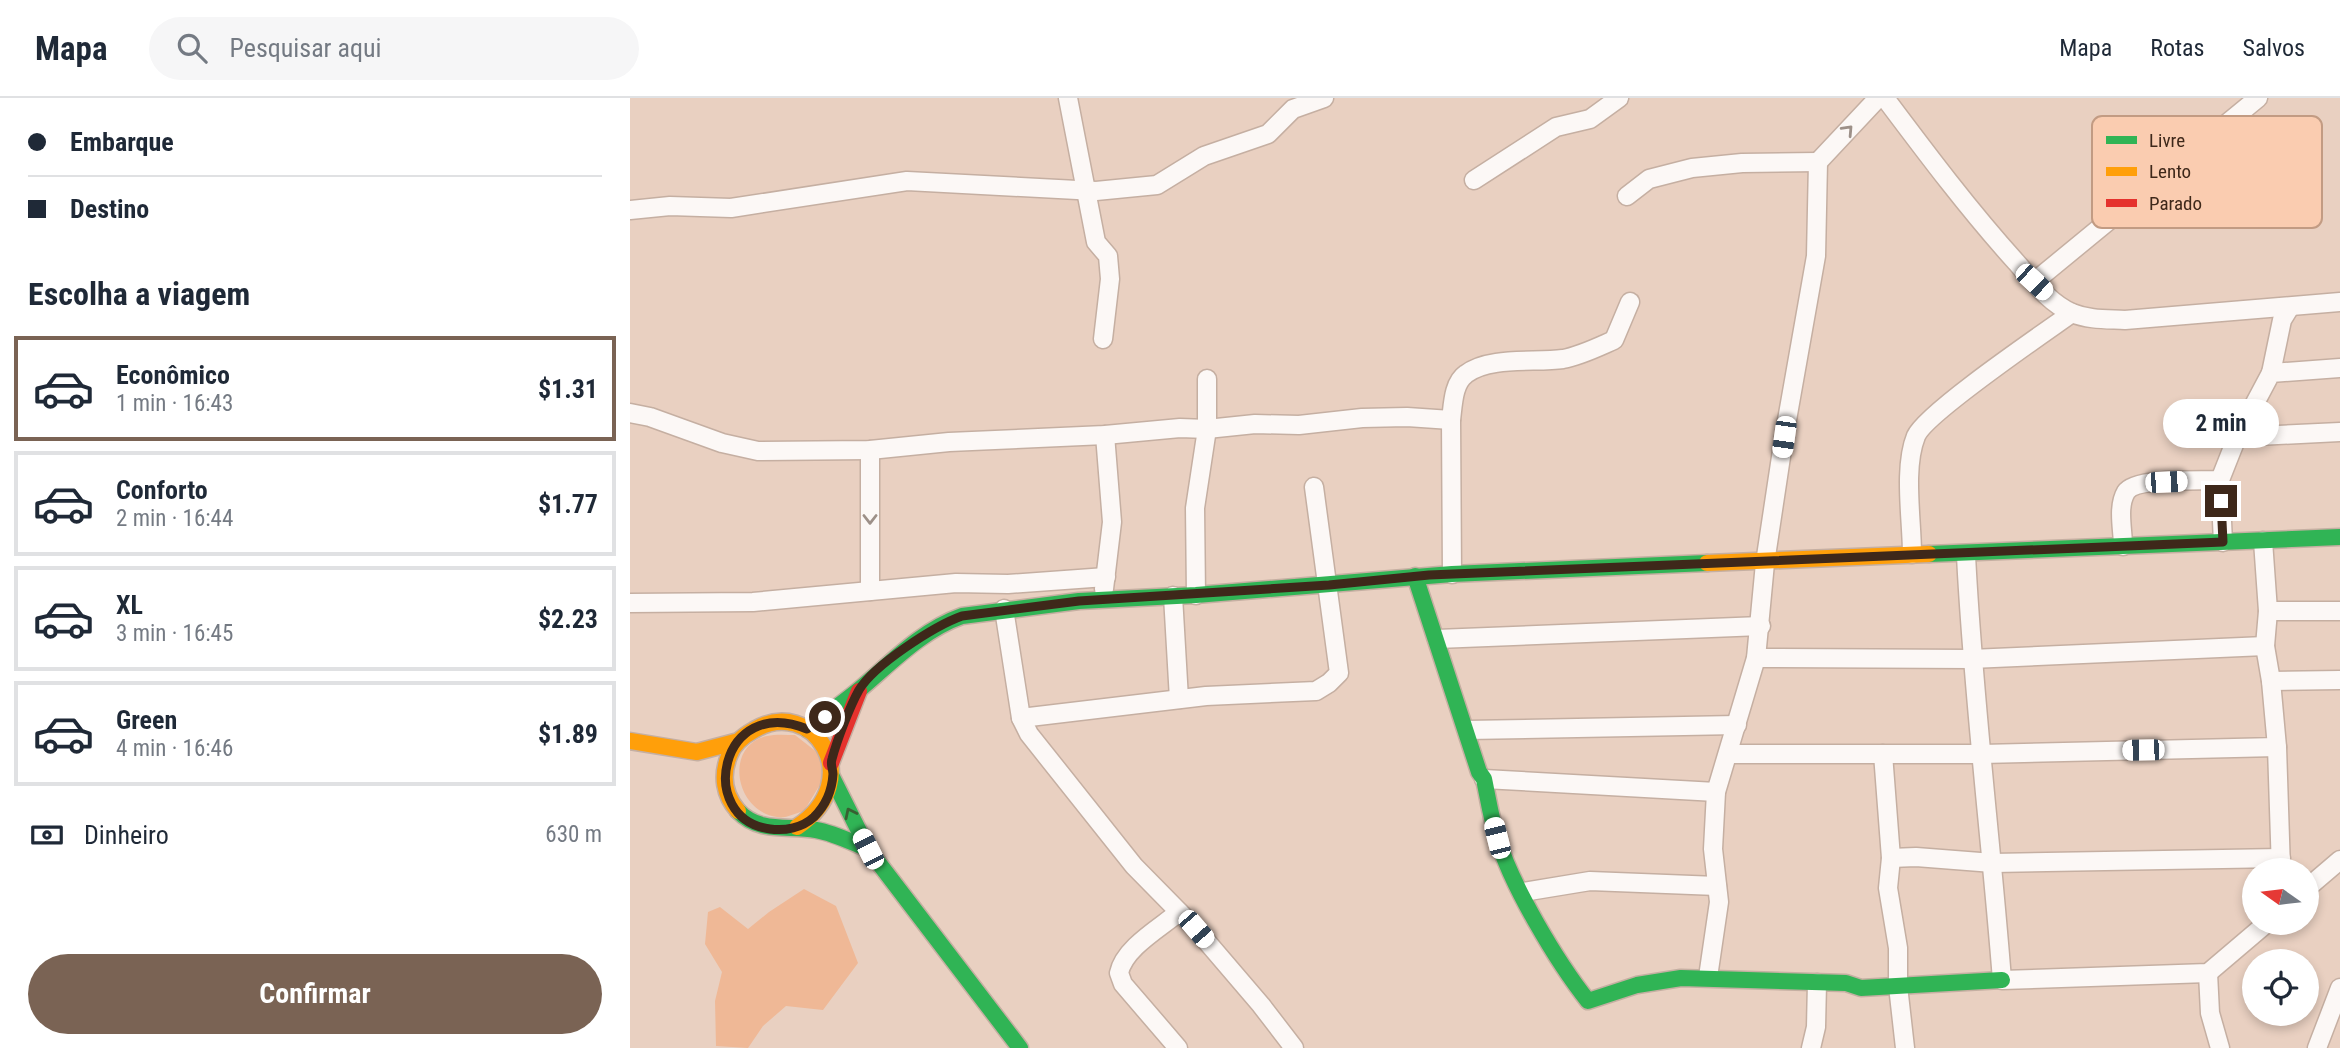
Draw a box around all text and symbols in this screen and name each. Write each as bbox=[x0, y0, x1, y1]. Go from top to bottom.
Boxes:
search box bbox=[149, 17, 639, 80]
text: Mapa bbox=[35, 29, 107, 68]
icon: search bbox=[173, 29, 211, 67]
text: Pesquisar aqui bbox=[229, 33, 382, 63]
text: Mapa bbox=[2059, 34, 2112, 62]
text: Rotas bbox=[2150, 34, 2204, 62]
text: Salvos bbox=[2242, 34, 2305, 62]
legend bbox=[2092, 116, 2322, 228]
one-way arrow bbox=[1840, 125, 1852, 138]
text: Embarque bbox=[70, 127, 174, 157]
text: Livre bbox=[2149, 129, 2185, 152]
text: Lento bbox=[2149, 160, 2191, 183]
text: Parado bbox=[2149, 192, 2202, 215]
text: Destino bbox=[70, 194, 149, 224]
car bbox=[2012, 260, 2057, 304]
text: Escolha a viagem bbox=[28, 275, 250, 313]
icon: car bbox=[32, 357, 95, 420]
text: Econômico bbox=[116, 360, 230, 390]
text: $1.31 bbox=[538, 374, 598, 404]
text: 1 min · 16:43 bbox=[116, 390, 233, 417]
callout: 2 min bbox=[2163, 400, 2279, 448]
text: 2 min bbox=[2195, 410, 2247, 437]
car bbox=[1771, 415, 1798, 459]
car bbox=[2145, 471, 2188, 493]
icon: car bbox=[32, 472, 95, 535]
text: Conforto bbox=[116, 475, 208, 505]
route end bbox=[2205, 485, 2237, 517]
text: $1.77 bbox=[538, 489, 598, 519]
text: 2 min · 16:44 bbox=[116, 505, 233, 532]
one-way arrow bbox=[862, 514, 878, 524]
icon: car bbox=[32, 587, 95, 650]
text: XL bbox=[116, 590, 143, 620]
text: $2.23 bbox=[538, 604, 598, 634]
text: 3 min · 16:45 bbox=[116, 620, 233, 647]
route start bbox=[809, 701, 841, 733]
icon: car bbox=[32, 702, 95, 765]
text: Green bbox=[116, 705, 177, 735]
text: $1.89 bbox=[538, 719, 598, 749]
text: 4 min · 16:46 bbox=[116, 735, 233, 762]
car bbox=[2122, 739, 2165, 761]
one-way arrow bbox=[844, 808, 858, 820]
car bbox=[1482, 815, 1513, 861]
icon: cash bbox=[28, 816, 66, 854]
text: Dinheiro bbox=[84, 820, 169, 850]
text: 630 m bbox=[545, 821, 602, 848]
car bbox=[850, 826, 887, 872]
north arrow bbox=[2242, 858, 2319, 934]
map controls bbox=[2242, 858, 2319, 1026]
car bbox=[1175, 906, 1218, 952]
button: locate bbox=[2242, 949, 2319, 1026]
button: Confirmar bbox=[28, 954, 602, 1034]

